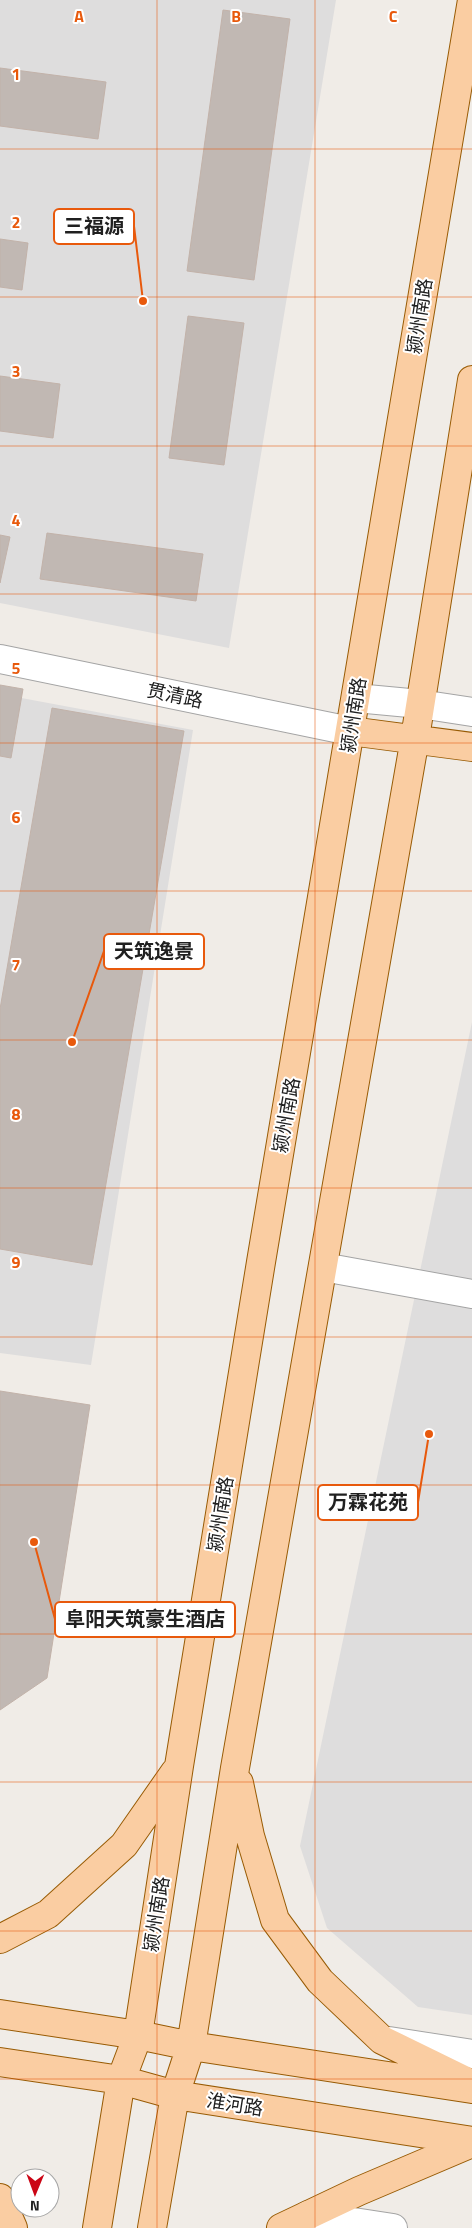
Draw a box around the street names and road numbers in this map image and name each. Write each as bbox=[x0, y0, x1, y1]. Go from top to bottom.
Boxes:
street label: 颍州南路 bbox=[398, 276, 439, 356]
street label: 贯清路 bbox=[144, 674, 206, 715]
street label: 颍州南路 bbox=[332, 675, 373, 755]
street label: 颍州南路 bbox=[265, 1075, 306, 1155]
street label: 颍州南路 bbox=[199, 1474, 240, 1554]
street label: 颍州南路 bbox=[135, 1874, 176, 1954]
street label: 淮河路 bbox=[205, 2085, 266, 2122]

